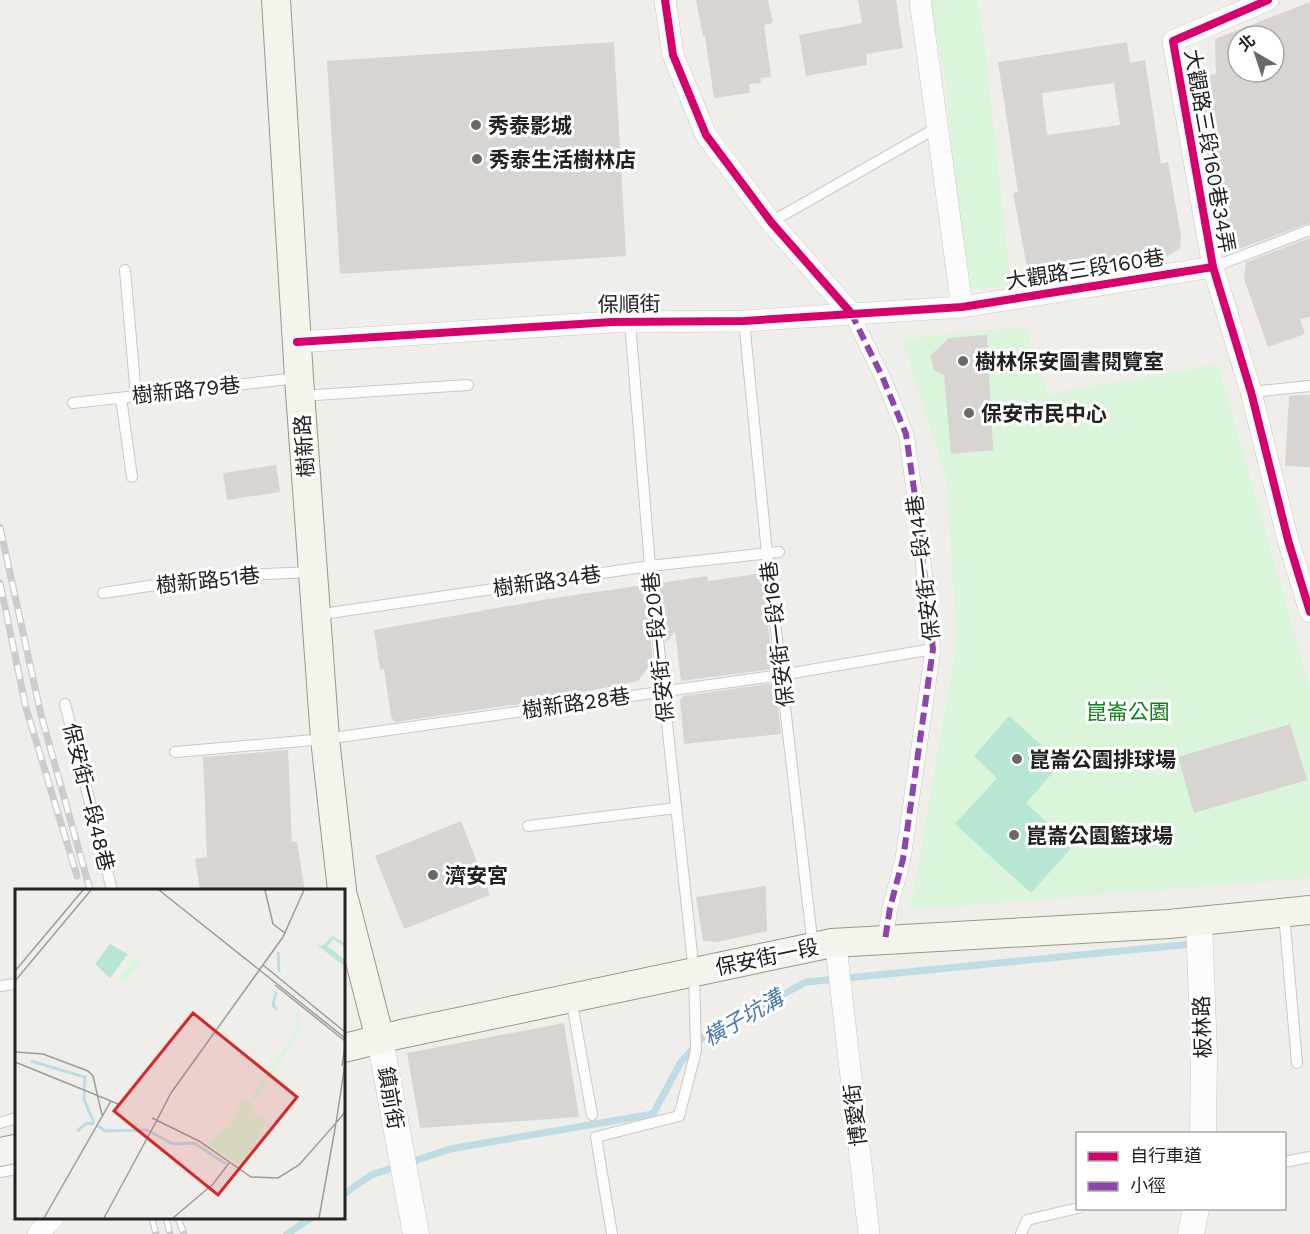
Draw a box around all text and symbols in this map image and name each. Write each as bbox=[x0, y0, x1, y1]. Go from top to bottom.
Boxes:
north arrow bbox=[1226, 24, 1286, 84]
text: 北 bbox=[1235, 30, 1259, 55]
street label: 大觀路三段160巷34弄 bbox=[1180, 47, 1240, 255]
place label: 秀泰影城 bbox=[488, 113, 572, 138]
marker: 秀泰影城 bbox=[469, 118, 483, 132]
place label: 秀泰生活樹林店 bbox=[489, 147, 636, 172]
marker: 秀泰生活樹林店 bbox=[470, 152, 484, 166]
street label: 大觀路三段160巷 bbox=[1004, 244, 1166, 294]
street label: 保順街 bbox=[597, 291, 661, 317]
place label: 樹林保安圖書閱覽室 bbox=[975, 349, 1164, 374]
marker: 樹林保安圖書閱覽室 bbox=[956, 354, 970, 368]
street label: 樹新路79巷 bbox=[131, 372, 241, 408]
place label: 保安市民中心 bbox=[981, 401, 1107, 426]
marker: 保安市民中心 bbox=[962, 406, 976, 420]
street label: 樹新路 bbox=[289, 414, 319, 478]
street label: 保安街一段14巷 bbox=[902, 494, 944, 642]
street label: 保安街一段16巷 bbox=[756, 560, 798, 708]
street label: 樹新路34巷 bbox=[491, 561, 603, 601]
street label: 樹新路51巷 bbox=[155, 562, 261, 598]
street label: 保安街一段20巷 bbox=[638, 570, 678, 724]
street label: 樹新路28巷 bbox=[520, 683, 632, 723]
park label: 崑崙公園 bbox=[1086, 699, 1170, 724]
street label: 保安街一段48巷 bbox=[59, 720, 119, 874]
place label: 崑崙公園排球場 bbox=[1029, 747, 1176, 772]
marker: 崑崙公園排球場 bbox=[1010, 752, 1024, 766]
place label: 崑崙公園籃球場 bbox=[1026, 823, 1173, 848]
marker: 崑崙公園籃球場 bbox=[1007, 828, 1021, 842]
place label: 濟安宮 bbox=[445, 863, 508, 888]
marker: 濟安宮 bbox=[426, 868, 440, 882]
inset map bbox=[15, 889, 345, 1219]
street label: 保安街一段 bbox=[713, 934, 821, 980]
water label: 橫子坑溝 bbox=[699, 984, 790, 1051]
street label: 板林路 bbox=[1188, 995, 1216, 1059]
street label: 鎮前街 bbox=[373, 1065, 409, 1131]
street label: 博愛街 bbox=[839, 1082, 871, 1148]
legend bbox=[1076, 1132, 1286, 1210]
text: 自行車道 bbox=[1130, 1145, 1202, 1166]
text: 小徑 bbox=[1130, 1175, 1166, 1196]

